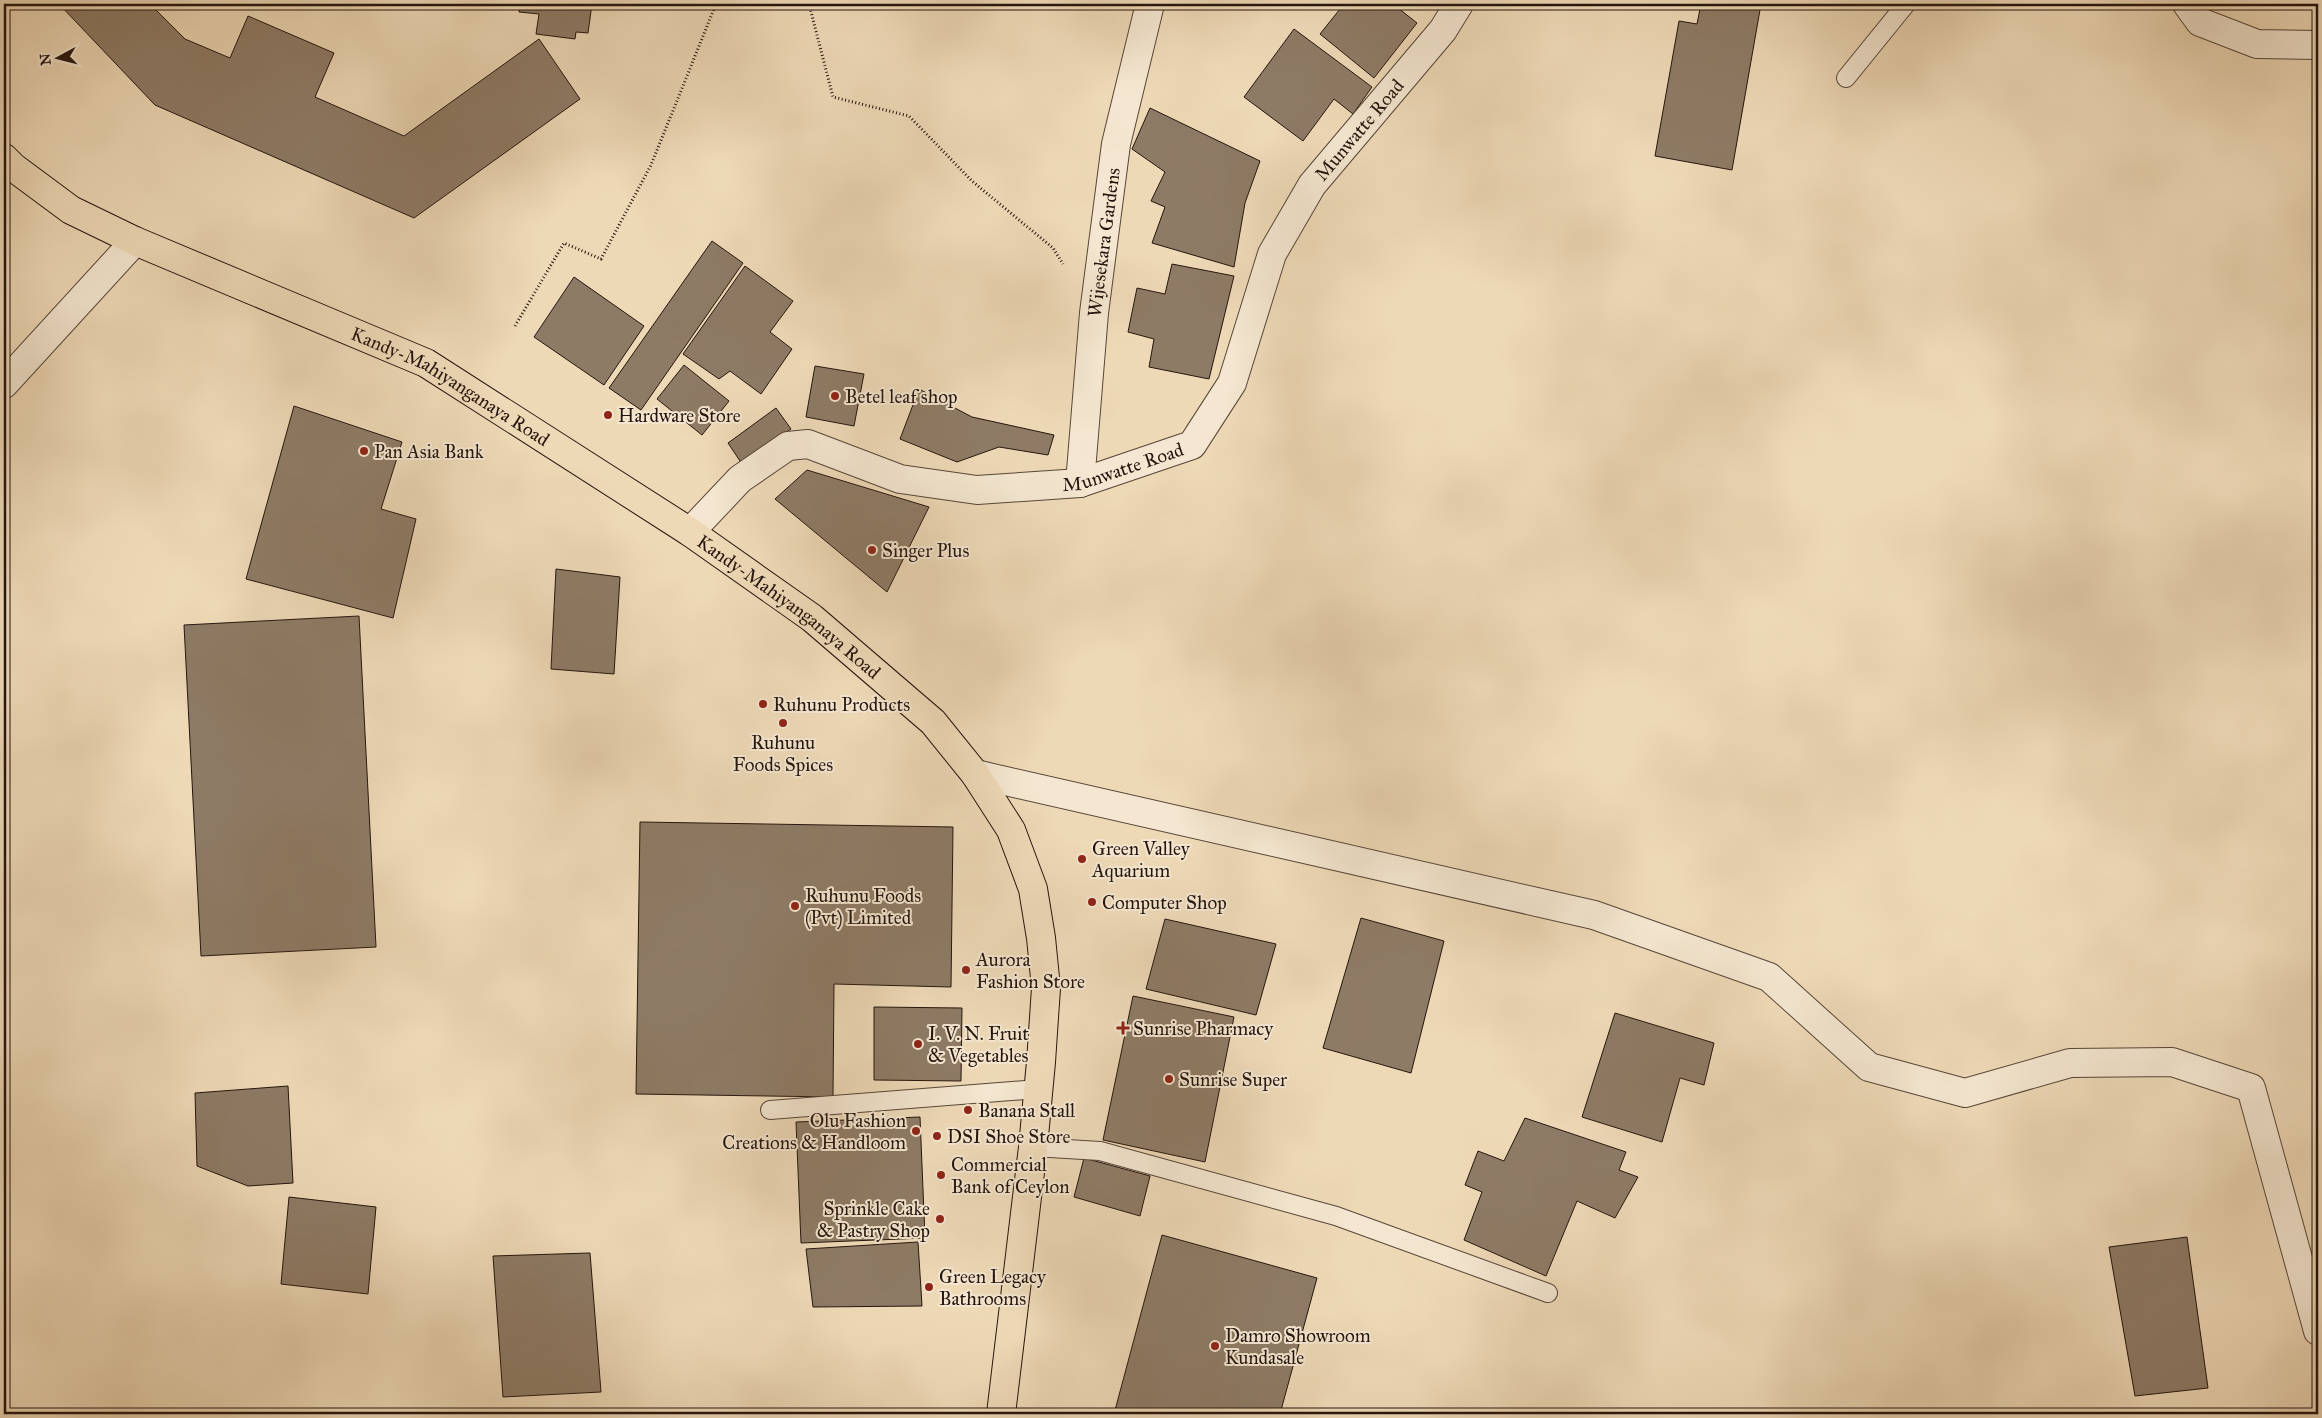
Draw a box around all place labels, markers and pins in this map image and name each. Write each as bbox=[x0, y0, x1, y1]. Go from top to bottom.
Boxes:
place label: Betel leaf shop bbox=[845, 385, 958, 408]
marker: Betel leaf shop bbox=[829, 390, 841, 402]
place label: Hardware Store bbox=[618, 404, 741, 427]
marker: Hardware Store bbox=[602, 409, 614, 421]
place label: Pan Asia Bank bbox=[374, 440, 484, 463]
marker: Pan Asia Bank bbox=[358, 445, 370, 457]
place label: Singer Plus bbox=[882, 539, 969, 563]
marker: Singer Plus bbox=[866, 544, 878, 556]
place label: Ruhunu Products bbox=[773, 693, 910, 716]
marker: Ruhunu Products bbox=[757, 698, 769, 710]
marker: Ruhunu Foods Spices bbox=[777, 717, 789, 729]
place label: Ruhunu Foods Spices bbox=[733, 731, 833, 776]
place label: Green Valley Aquarium bbox=[1091, 837, 1191, 883]
marker: Green Valley Aquarium bbox=[1076, 853, 1088, 865]
place label: Ruhunu Foods (Pvt) Limited bbox=[805, 884, 921, 930]
place label: Computer Shop bbox=[1102, 891, 1227, 914]
marker: Computer Shop bbox=[1086, 896, 1098, 908]
marker: Ruhunu Foods (Pvt) Limited bbox=[789, 900, 801, 912]
place label: Aurora Fashion Store bbox=[975, 948, 1085, 993]
marker: Aurora Fashion Store bbox=[960, 964, 972, 976]
place label: Sunrise Pharmacy bbox=[1133, 1017, 1274, 1040]
place label: I. V. N. Fruit & Vegetables bbox=[928, 1022, 1029, 1068]
marker: Sunrise Pharmacy bbox=[1117, 1022, 1129, 1034]
marker: I. V. N. Fruit & Vegetables bbox=[912, 1038, 924, 1050]
place label: Sunrise Super bbox=[1179, 1068, 1288, 1091]
marker: Sunrise Super bbox=[1163, 1073, 1175, 1085]
place label: Banana Stall bbox=[978, 1099, 1076, 1122]
marker: Banana Stall bbox=[962, 1104, 974, 1116]
place label: Olu Fashion Creations & Handloom bbox=[722, 1109, 906, 1154]
marker: Olu Fashion Creations & Handloom bbox=[910, 1125, 922, 1137]
place label: DSI Shoe Store bbox=[947, 1125, 1071, 1148]
marker: DSI Shoe Store bbox=[931, 1130, 943, 1142]
place label: Commercial Bank of Ceylon bbox=[951, 1153, 1070, 1198]
marker: Commercial Bank of Ceylon bbox=[935, 1169, 947, 1181]
place label: Sprinkle Cake & Pastry Shop bbox=[817, 1197, 930, 1242]
marker: Sprinkle Cake & Pastry Shop bbox=[934, 1213, 946, 1225]
place label: Green Legacy Bathrooms bbox=[939, 1265, 1047, 1310]
marker: Green Legacy Bathrooms bbox=[923, 1281, 935, 1293]
place label: Damro Showroom Kundasale bbox=[1225, 1324, 1371, 1369]
marker: Damro Showroom Kundasale bbox=[1209, 1340, 1221, 1352]

